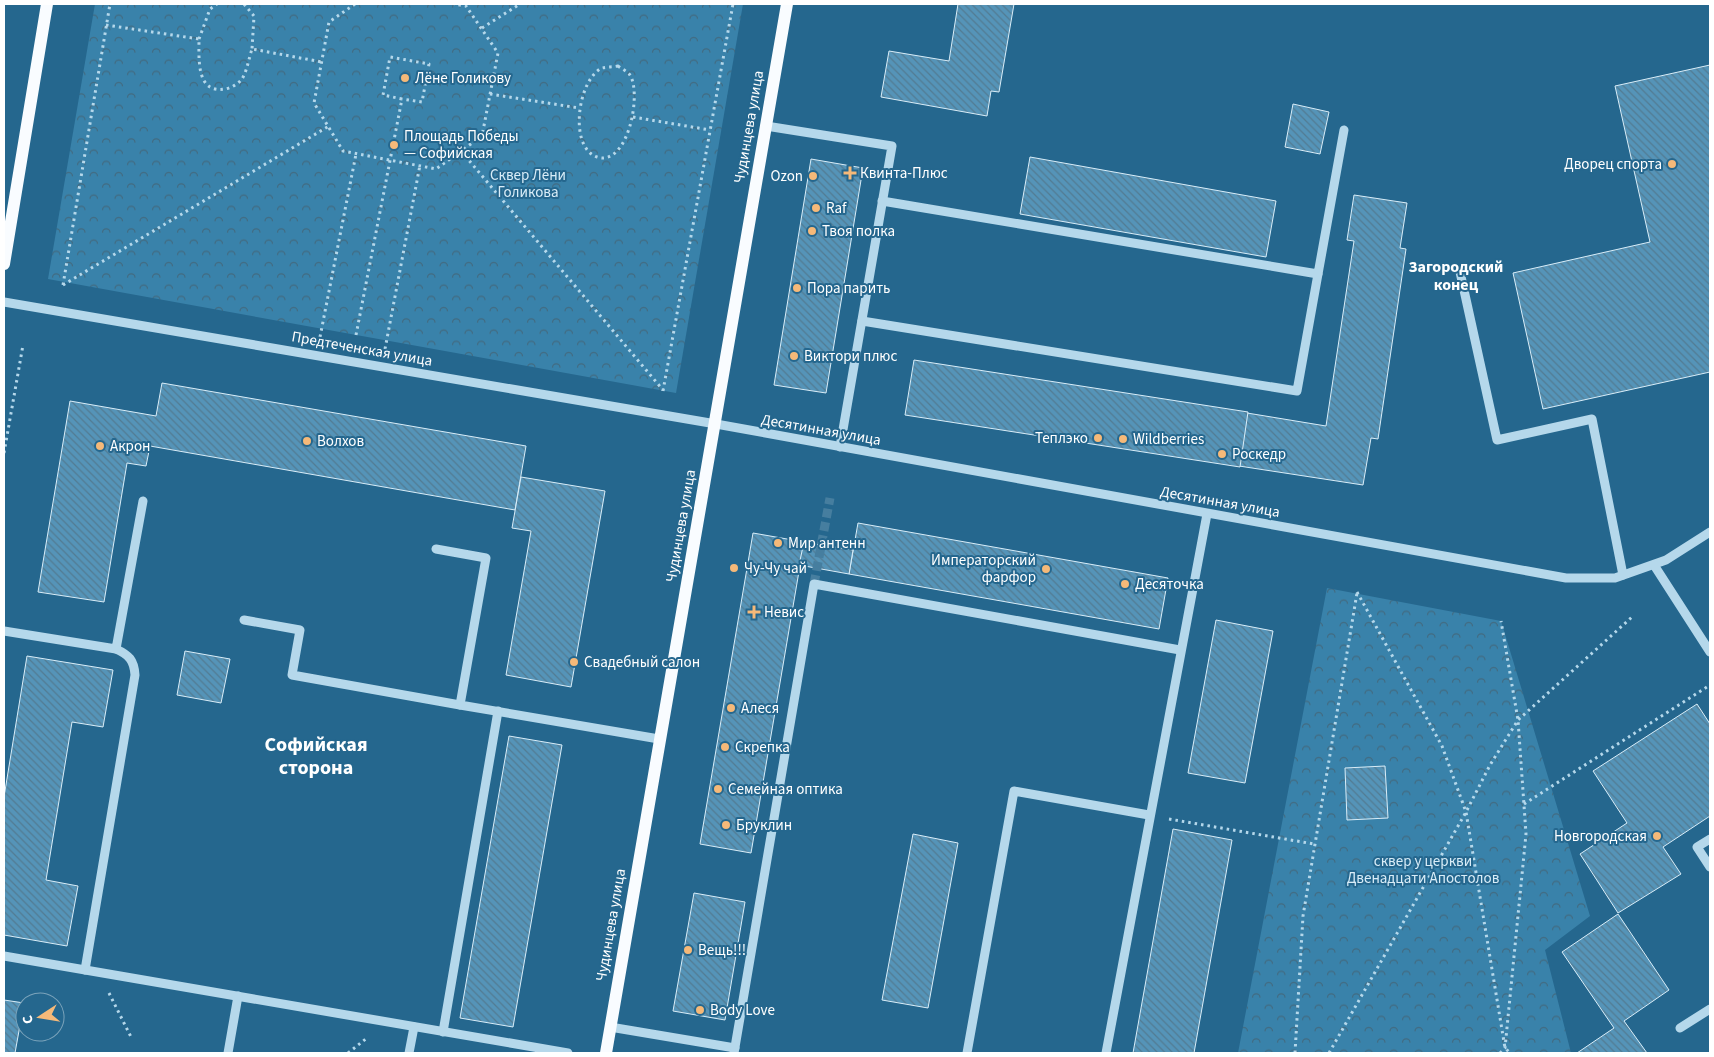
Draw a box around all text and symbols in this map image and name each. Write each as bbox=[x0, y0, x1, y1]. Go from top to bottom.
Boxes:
place label: Лёне Голикову bbox=[415, 68, 511, 89]
street label: Чудинцева улица bbox=[729, 69, 769, 185]
marker: Лёне Голикову bbox=[399, 72, 411, 84]
place label: Площадь Победы — Софийская bbox=[404, 126, 519, 164]
marker: Площадь Победы — Софийская bbox=[388, 139, 400, 151]
place label: Дворец спорта bbox=[1564, 154, 1662, 175]
marker: Дворец спорта bbox=[1666, 158, 1678, 170]
place label: Квинта-Плюс bbox=[860, 163, 948, 184]
park label: Сквер Лёни Голикова bbox=[490, 165, 566, 203]
place label: Ozon bbox=[771, 166, 803, 187]
marker: Квинта-Плюс bbox=[844, 167, 856, 179]
marker: Ozon bbox=[807, 170, 819, 182]
place label: Raf bbox=[826, 198, 847, 219]
marker: Raf bbox=[810, 202, 822, 214]
place label: Твоя полка bbox=[822, 221, 895, 242]
marker: Твоя полка bbox=[806, 225, 818, 237]
district label: Загородский конец bbox=[1409, 256, 1503, 296]
place label: Пора парить bbox=[807, 278, 890, 299]
marker: Пора парить bbox=[791, 282, 803, 294]
street label: Предтеченская улица bbox=[290, 326, 434, 372]
place label: Виктори плюс bbox=[804, 346, 897, 367]
marker: Виктори плюс bbox=[788, 350, 800, 362]
street label: Десятинная улица bbox=[759, 409, 883, 451]
place label: Теплэко bbox=[1035, 428, 1088, 449]
place label: Wildberries bbox=[1133, 429, 1204, 450]
place label: Волхов bbox=[317, 431, 364, 452]
marker: Теплэко bbox=[1092, 432, 1104, 444]
marker: Wildberries bbox=[1117, 433, 1129, 445]
marker: Волхов bbox=[301, 435, 313, 447]
place label: Акрон bbox=[110, 436, 150, 457]
marker: Акрон bbox=[94, 440, 106, 452]
place label: Роскедр bbox=[1232, 444, 1286, 465]
marker: Роскедр bbox=[1216, 448, 1228, 460]
street label: Чудинцева улица bbox=[661, 468, 701, 584]
street label: Десятинная улица bbox=[1158, 481, 1282, 523]
place label: Мир антенн bbox=[788, 533, 866, 554]
marker: Мир антенн bbox=[772, 537, 784, 549]
place label: Императорский фарфор bbox=[931, 550, 1036, 588]
place label: Чу-Чу чай bbox=[744, 558, 807, 579]
marker: Чу-Чу чай bbox=[728, 562, 740, 574]
marker: Императорский фарфор bbox=[1040, 563, 1052, 575]
place label: Десяточка bbox=[1135, 574, 1204, 595]
marker: Десяточка bbox=[1119, 578, 1131, 590]
place label: Невис bbox=[764, 602, 804, 623]
marker: Невис bbox=[748, 606, 760, 618]
place label: Свадебный салон bbox=[584, 652, 700, 673]
marker: Свадебный салон bbox=[568, 656, 580, 668]
place label: Алеся bbox=[741, 698, 779, 719]
marker: Алеся bbox=[725, 702, 737, 714]
district label: Софийская сторона bbox=[264, 731, 368, 782]
place label: Скрепка bbox=[735, 737, 790, 758]
marker: Скрепка bbox=[719, 741, 731, 753]
place label: Семейная оптика bbox=[728, 779, 843, 800]
marker: Семейная оптика bbox=[712, 783, 724, 795]
place label: Бруклин bbox=[736, 815, 792, 836]
marker: Бруклин bbox=[720, 819, 732, 831]
place label: Новгородская bbox=[1554, 826, 1647, 847]
marker: Новгородская bbox=[1651, 830, 1663, 842]
park label: сквер у церкви Двенадцати Апостолов bbox=[1347, 851, 1500, 889]
street label: Чудинцева улица bbox=[591, 867, 631, 983]
place label: Вещь!!! bbox=[698, 940, 746, 961]
marker: Вещь!!! bbox=[682, 944, 694, 956]
north arrow bbox=[15, 992, 65, 1042]
place label: Body Love bbox=[710, 1000, 775, 1021]
marker: Body Love bbox=[694, 1004, 706, 1016]
text: С bbox=[18, 1013, 39, 1026]

